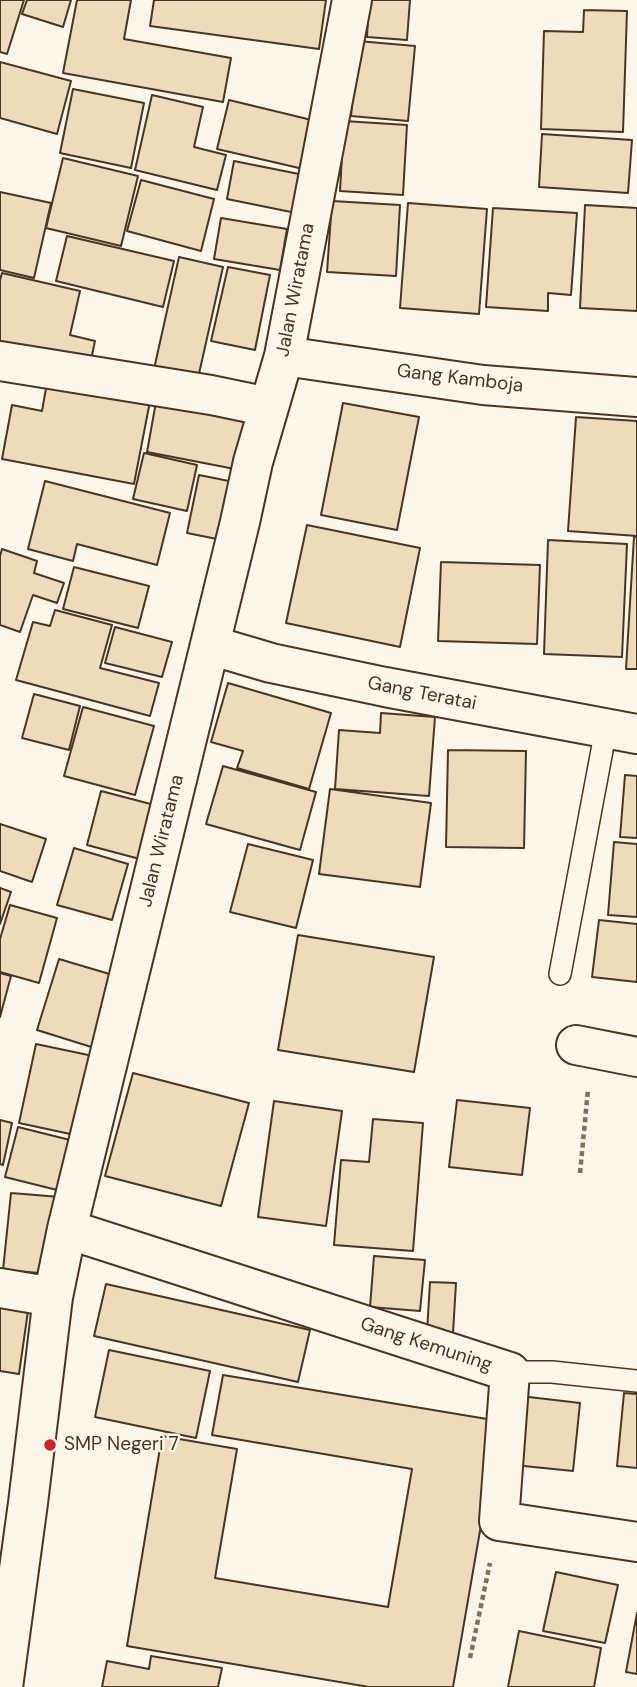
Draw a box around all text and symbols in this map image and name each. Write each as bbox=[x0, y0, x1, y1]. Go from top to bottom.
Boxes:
street label: Jalan Wiratama bbox=[272, 221, 320, 359]
street label: Gang Kamboja bbox=[395, 360, 525, 398]
street label: Gang Teratai bbox=[366, 672, 478, 716]
street label: Jalan Wiratama bbox=[135, 773, 189, 909]
street label: Gang Kemuning bbox=[357, 1313, 495, 1377]
place label: SMP Negeri 7 bbox=[64, 1434, 179, 1456]
marker: SMP Negeri 7 bbox=[42, 1437, 58, 1453]

